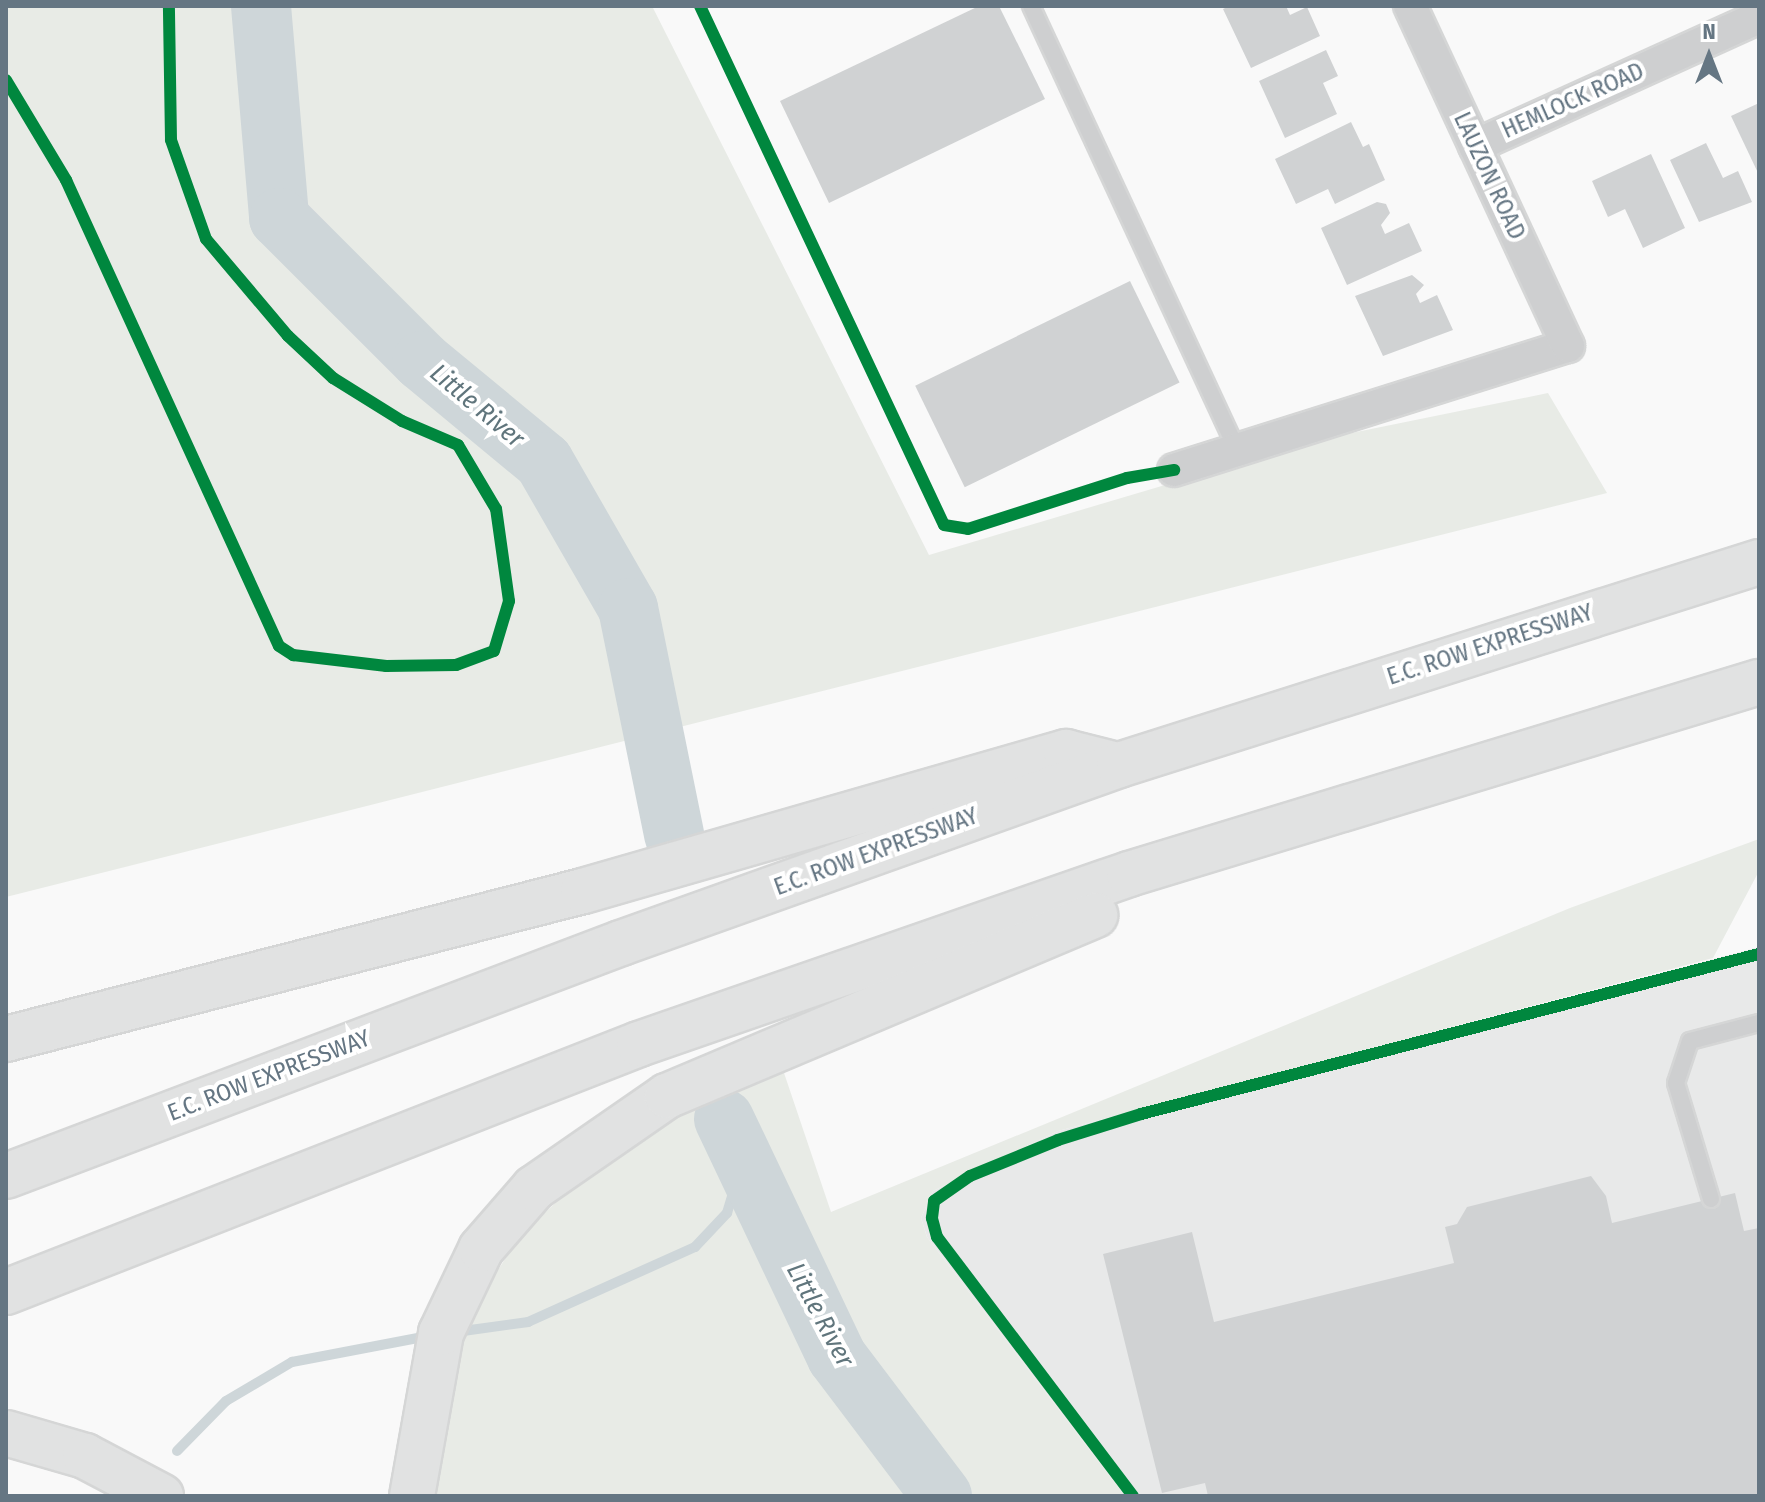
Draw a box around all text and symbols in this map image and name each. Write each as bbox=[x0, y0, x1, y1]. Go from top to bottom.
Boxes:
north arrow bbox=[1669, 16, 1749, 96]
text: N bbox=[1702, 18, 1716, 45]
street label: HEMLOCK ROAD bbox=[1498, 57, 1648, 145]
street label: LAUZON ROAD bbox=[1447, 108, 1531, 244]
water label: Little River bbox=[424, 358, 530, 454]
street label: E.C. ROW EXPRESSWAY bbox=[1383, 598, 1597, 692]
street label: E.C. ROW EXPRESSWAY bbox=[770, 802, 982, 902]
street label: E.C. ROW EXPRESSWAY bbox=[164, 1024, 374, 1128]
water label: Little River bbox=[780, 1258, 860, 1372]

